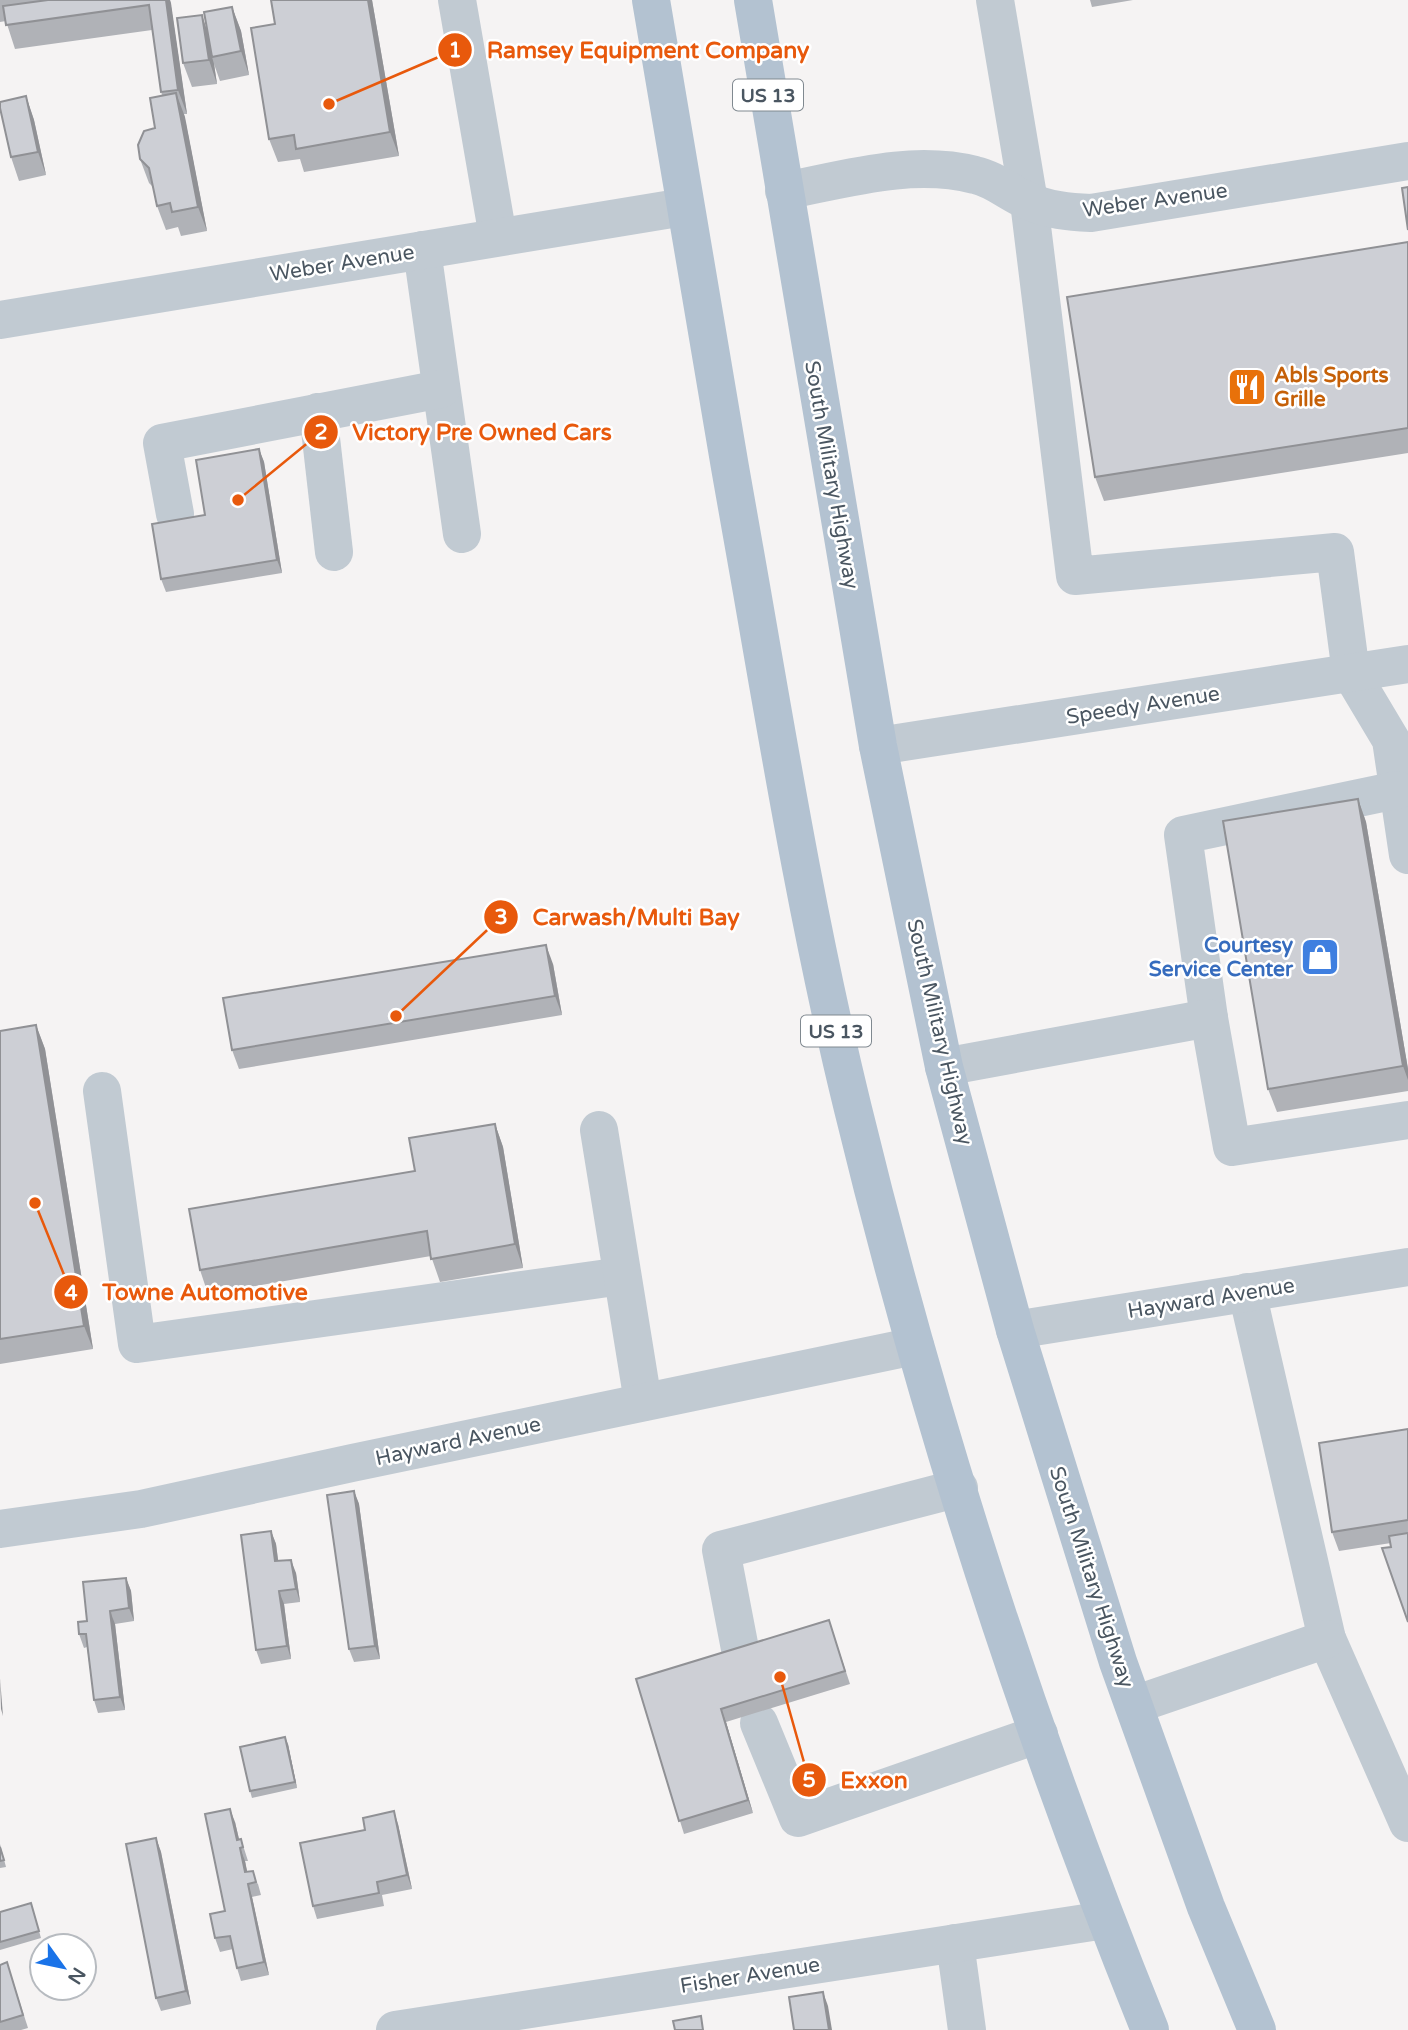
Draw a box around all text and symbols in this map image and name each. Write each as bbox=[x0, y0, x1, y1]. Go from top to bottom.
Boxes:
callout: Ramsey Equipment Company bbox=[438, 28, 823, 72]
text: Ramsey Equipment Company bbox=[487, 37, 810, 65]
text: 1 bbox=[448, 38, 462, 63]
road number: US 13 bbox=[733, 80, 803, 110]
street label: Weber Avenue bbox=[1081, 178, 1229, 223]
street label: Weber Avenue bbox=[268, 240, 416, 287]
street label: South Military Highway bbox=[799, 359, 864, 591]
place label: Abls Sports Grille bbox=[1274, 363, 1389, 412]
restaurant icon: Abls Sports Grille bbox=[1226, 366, 1268, 408]
callout: Victory Pre Owned Cars bbox=[303, 410, 625, 454]
text: Victory Pre Owned Cars bbox=[352, 419, 612, 447]
text: 2 bbox=[314, 420, 328, 445]
street label: Speedy Avenue bbox=[1065, 681, 1222, 730]
callout: Carwash/Multi Bay bbox=[484, 895, 754, 939]
text: Carwash/Multi Bay bbox=[532, 904, 740, 932]
text: 3 bbox=[494, 905, 508, 930]
street label: South Military Highway bbox=[901, 917, 978, 1148]
place label: Courtesy Service Center bbox=[1149, 933, 1294, 982]
shop icon: Courtesy Service Center bbox=[1299, 936, 1341, 978]
road number: US 13 bbox=[801, 1015, 871, 1046]
callout: Towne Automotive bbox=[53, 1270, 322, 1314]
street label: Hayward Avenue bbox=[1126, 1273, 1296, 1324]
text: Towne Automotive bbox=[101, 1279, 308, 1307]
text: 4 bbox=[64, 1281, 78, 1306]
street label: Hayward Avenue bbox=[373, 1412, 543, 1471]
street label: South Military Highway bbox=[1044, 1463, 1139, 1691]
callout: Exxon bbox=[792, 1758, 922, 1802]
text: Exxon bbox=[840, 1767, 908, 1795]
text: 5 bbox=[802, 1768, 816, 1793]
north arrow bbox=[28, 1932, 98, 2002]
street label: Fisher Avenue bbox=[678, 1952, 822, 1999]
text: N bbox=[63, 1963, 90, 1988]

